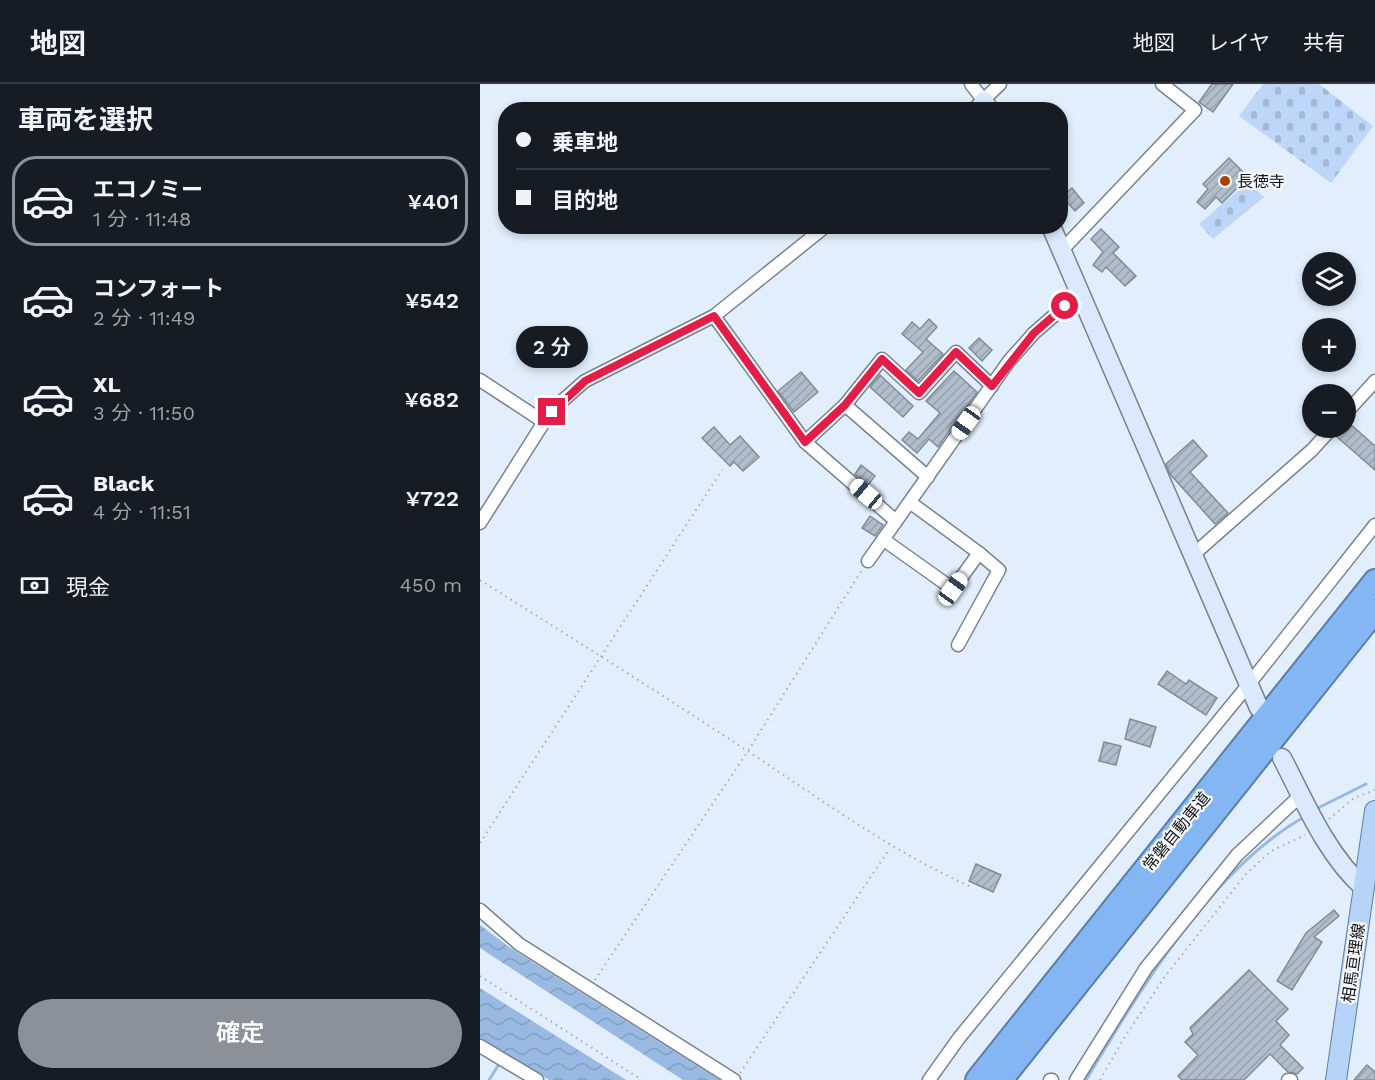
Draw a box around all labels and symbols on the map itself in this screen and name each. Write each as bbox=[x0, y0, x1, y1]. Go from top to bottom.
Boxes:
place label: 長徳寺 bbox=[1237, 172, 1285, 191]
marker: 長徳寺 bbox=[1218, 174, 1232, 188]
route start bbox=[1051, 292, 1078, 319]
callout: 2 分 bbox=[516, 325, 588, 367]
route end bbox=[538, 398, 565, 425]
car bbox=[948, 403, 984, 443]
car bbox=[846, 476, 886, 512]
car bbox=[935, 569, 971, 609]
street label: 常磐自動車道 bbox=[1139, 788, 1214, 875]
street label: 相馬亘理線 bbox=[1339, 922, 1368, 1004]

